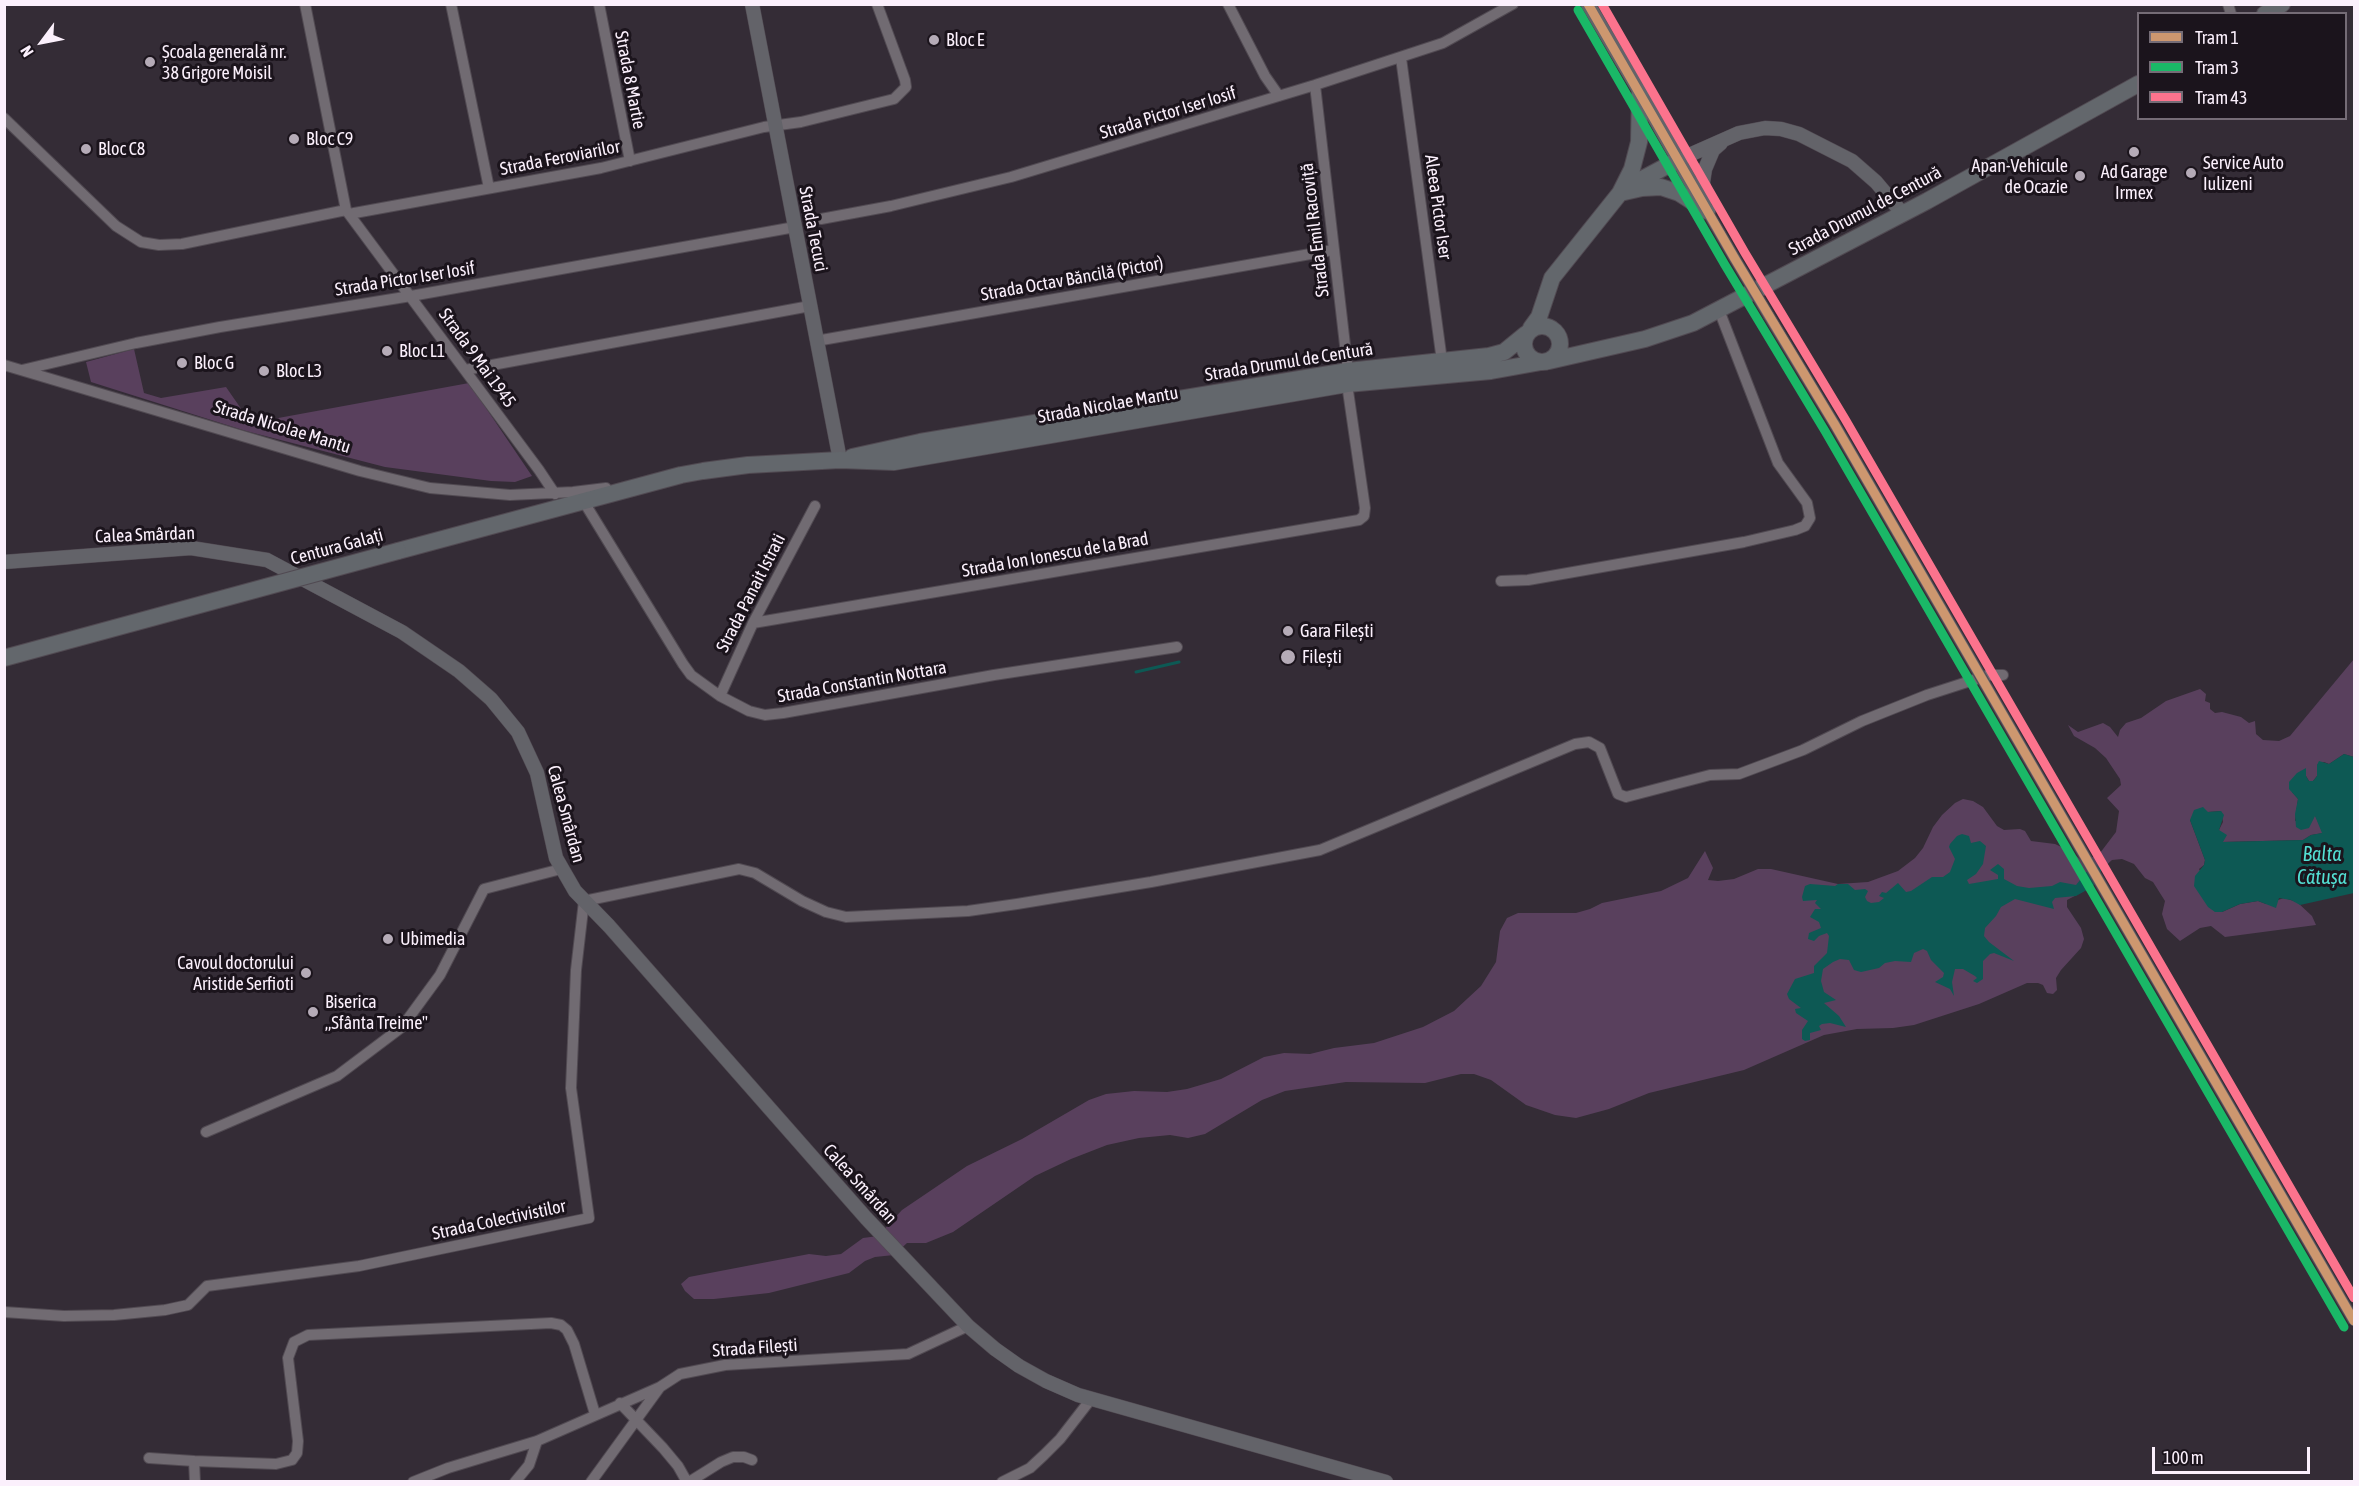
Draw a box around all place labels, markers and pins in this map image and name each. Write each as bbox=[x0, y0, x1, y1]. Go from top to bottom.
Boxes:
place label: Bloc E bbox=[946, 29, 984, 51]
marker: Bloc E bbox=[927, 33, 941, 47]
place label: Școala generală nr. 38 Grigore Moisil bbox=[162, 41, 287, 84]
marker: Școala generală nr. 38 Grigore Moisil bbox=[143, 55, 157, 69]
place label: Bloc C9 bbox=[306, 128, 353, 150]
marker: Bloc C9 bbox=[287, 132, 301, 146]
place label: Bloc C8 bbox=[98, 138, 145, 160]
marker: Bloc C8 bbox=[79, 142, 93, 156]
marker: Ad Garage Irmex bbox=[2127, 145, 2141, 159]
place label: Service Auto Iulizeni bbox=[2203, 152, 2284, 195]
place label: Apan-Vehicule de Ocazie bbox=[1972, 155, 2068, 198]
place label: Ad Garage Irmex bbox=[2101, 161, 2167, 204]
marker: Service Auto Iulizeni bbox=[2184, 166, 2198, 180]
marker: Apan-Vehicule de Ocazie bbox=[2073, 169, 2087, 183]
place label: Bloc L1 bbox=[399, 340, 445, 362]
marker: Bloc L1 bbox=[380, 344, 394, 358]
place label: Bloc G bbox=[194, 352, 234, 374]
marker: Bloc G bbox=[175, 356, 189, 370]
place label: Bloc L3 bbox=[276, 360, 322, 382]
marker: Bloc L3 bbox=[257, 364, 271, 378]
place label: Gara Filești bbox=[1300, 620, 1374, 642]
marker: Gara Filești bbox=[1281, 624, 1295, 638]
place label: Filești bbox=[1302, 646, 1342, 668]
marker: Filești bbox=[1279, 648, 1297, 666]
place label: Ubimedia bbox=[400, 928, 465, 950]
marker: Ubimedia bbox=[381, 932, 395, 946]
place label: Cavoul doctorului Aristide Serfioti bbox=[177, 952, 294, 994]
marker: Cavoul doctorului Aristide Serfioti bbox=[299, 966, 313, 980]
place label: Biserica „Sfânta Treime" bbox=[325, 991, 428, 1034]
marker: Biserica „Sfânta Treime" bbox=[306, 1005, 320, 1019]

